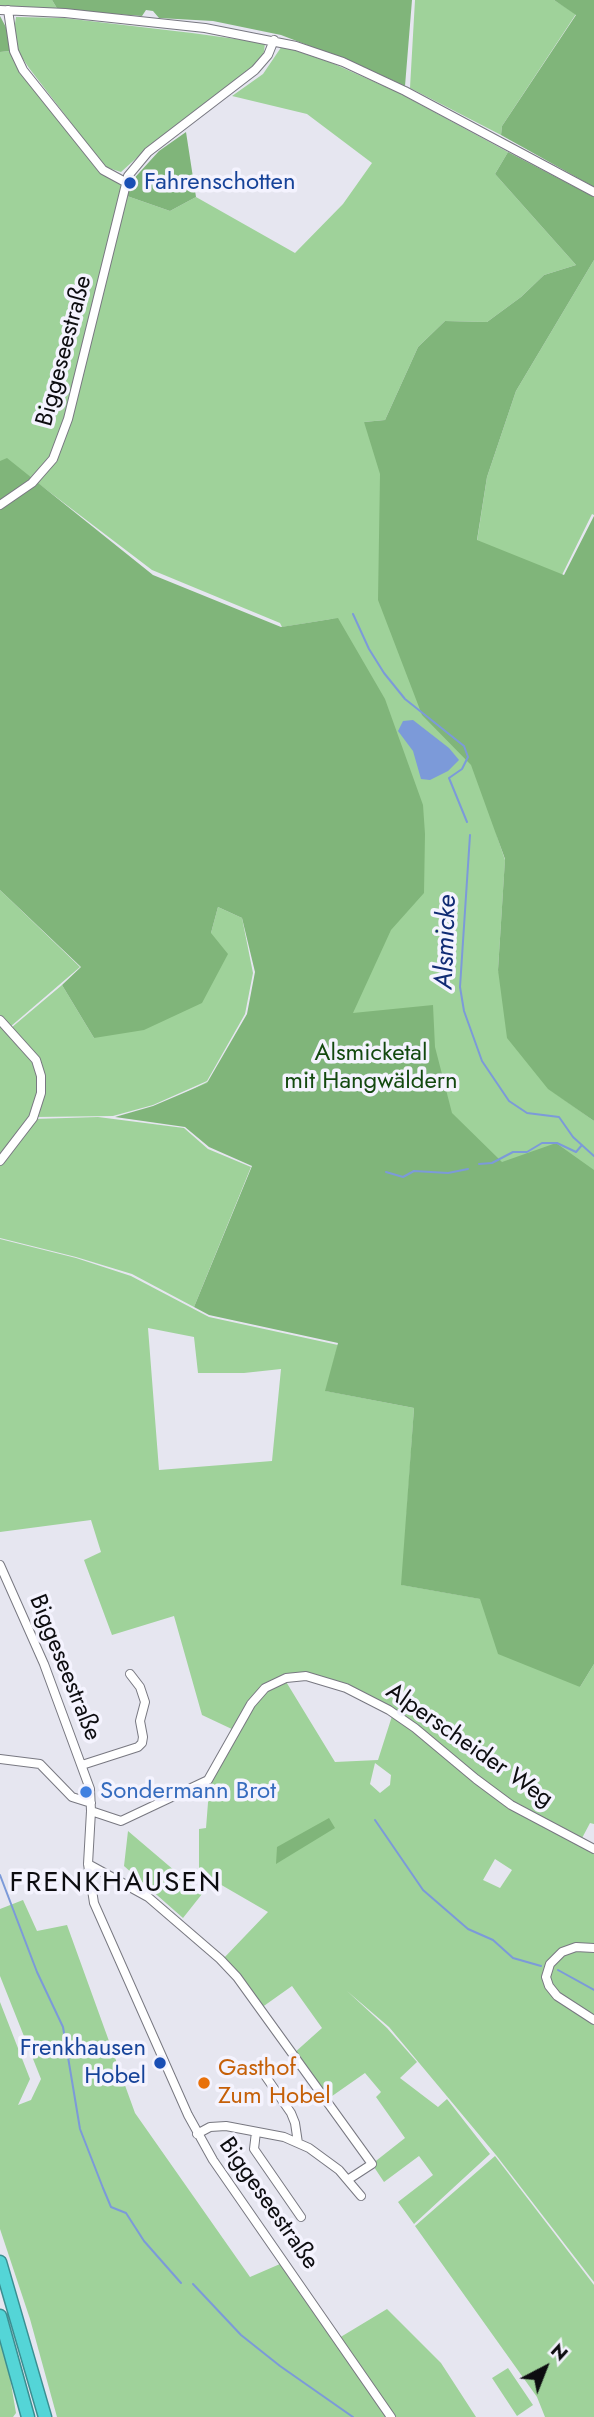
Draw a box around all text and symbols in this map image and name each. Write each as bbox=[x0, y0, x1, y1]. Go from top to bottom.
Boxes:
place label: Fahrenschotten bbox=[144, 169, 296, 197]
marker: Fahrenschotten bbox=[122, 175, 138, 191]
street label: Biggeseestraße bbox=[31, 272, 99, 430]
water label: Alsmicke bbox=[430, 894, 464, 990]
park label: Alsmicketal mit Hangwäldern bbox=[284, 1040, 458, 1096]
street label: Biggeseestraße bbox=[22, 1591, 106, 1745]
street label: Alperscheider Weg bbox=[380, 1678, 558, 1814]
place label: Sondermann Brot bbox=[100, 1778, 276, 1806]
marker: Sondermann Brot bbox=[78, 1784, 94, 1800]
district label: FRENKHAUSEN bbox=[11, 1867, 221, 1901]
place label: Frenkhausen Hobel bbox=[20, 2035, 146, 2091]
marker: Frenkhausen Hobel bbox=[152, 2055, 168, 2071]
place label: Gasthof Zum Hobel bbox=[218, 2055, 331, 2111]
marker: Gasthof Zum Hobel bbox=[196, 2075, 212, 2091]
street label: Biggeseestraße bbox=[212, 2132, 324, 2276]
north arrow bbox=[510, 2333, 580, 2403]
text: N bbox=[545, 2337, 574, 2367]

